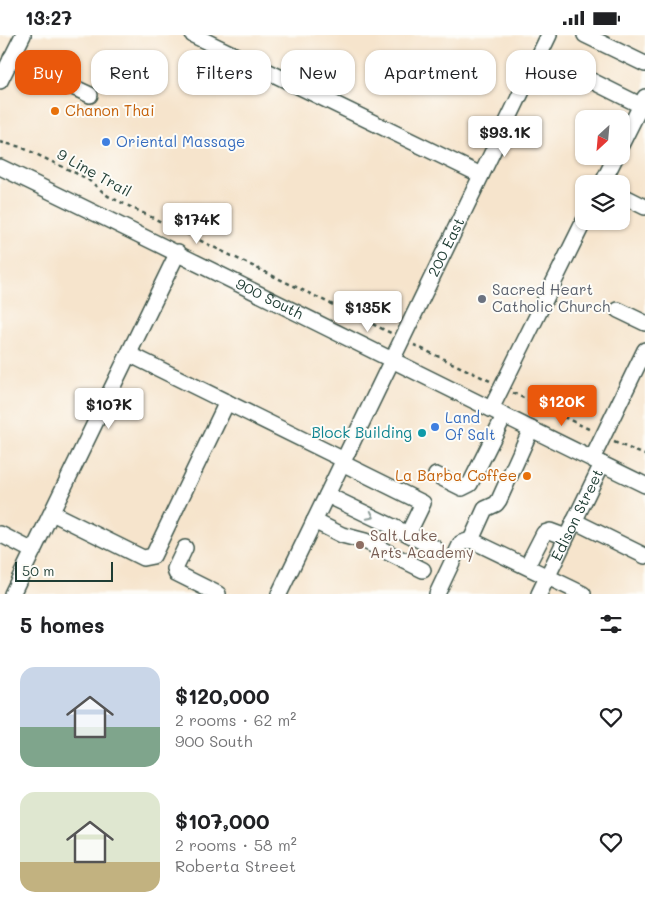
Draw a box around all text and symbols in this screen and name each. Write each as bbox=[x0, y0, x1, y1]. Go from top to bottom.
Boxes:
text: 13:27 bbox=[25, 5, 72, 30]
chip: Buy bbox=[15, 50, 81, 95]
chip: Rent bbox=[91, 50, 168, 95]
chip: Filters bbox=[178, 50, 271, 95]
chip: New bbox=[281, 50, 355, 95]
chip: Apartment bbox=[365, 50, 496, 95]
chip: House bbox=[506, 50, 596, 95]
place label: Chanon Thai bbox=[65, 100, 155, 120]
marker: Chanon Thai bbox=[49, 105, 61, 117]
north arrow bbox=[575, 110, 630, 165]
map controls bbox=[575, 110, 630, 230]
pin: $93.1K bbox=[464, 115, 546, 158]
text: $93.1K bbox=[479, 121, 531, 142]
place label: Oriental Massage bbox=[116, 131, 245, 151]
marker: Oriental Massage bbox=[100, 136, 112, 148]
street label: 9 Line Trail bbox=[54, 143, 135, 201]
button: layers bbox=[575, 175, 630, 230]
pin: $174K bbox=[162, 203, 232, 245]
text: $174K bbox=[174, 208, 220, 229]
street label: 200 East bbox=[423, 214, 468, 280]
street label: 900 South bbox=[233, 273, 307, 323]
place label: Sacred Heart Catholic Church bbox=[492, 279, 610, 316]
pin: $135K bbox=[333, 291, 403, 333]
marker: Sacred Heart Catholic Church bbox=[476, 293, 488, 305]
text: $135K bbox=[345, 296, 391, 317]
pin: $120K bbox=[527, 385, 597, 427]
pin: $107K bbox=[74, 387, 144, 430]
text: $120K bbox=[539, 390, 585, 411]
text: $107K bbox=[86, 393, 132, 414]
place label: Land Of Salt bbox=[445, 407, 496, 444]
marker: Land Of Salt bbox=[429, 421, 441, 433]
place label: Block Building bbox=[311, 422, 412, 442]
marker: Block Building bbox=[416, 427, 428, 439]
place label: La Barba Coffee bbox=[395, 465, 517, 485]
street label: Edison Street bbox=[546, 465, 607, 564]
marker: La Barba Coffee bbox=[521, 470, 533, 482]
one-way arrow bbox=[366, 510, 375, 520]
place label: Salt Lake Arts Academy bbox=[370, 525, 474, 562]
marker: Salt Lake Arts Academy bbox=[354, 539, 366, 551]
scale bar bbox=[15, 559, 112, 582]
text: 50 m bbox=[22, 561, 54, 580]
icon: filters bbox=[597, 610, 625, 638]
text: 5 homes bbox=[20, 611, 105, 638]
text: $120,000 bbox=[175, 682, 269, 709]
icon: home bbox=[60, 687, 120, 747]
icon: heart bbox=[597, 703, 625, 731]
text: 2 rooms · 62 m² bbox=[175, 709, 296, 730]
text: 900 South bbox=[175, 730, 253, 751]
text: $107,000 bbox=[175, 807, 269, 834]
icon: home bbox=[60, 812, 120, 872]
icon: heart bbox=[597, 828, 625, 856]
text: 2 rooms · 58 m² bbox=[175, 834, 297, 855]
text: Roberta Street bbox=[175, 855, 296, 876]

